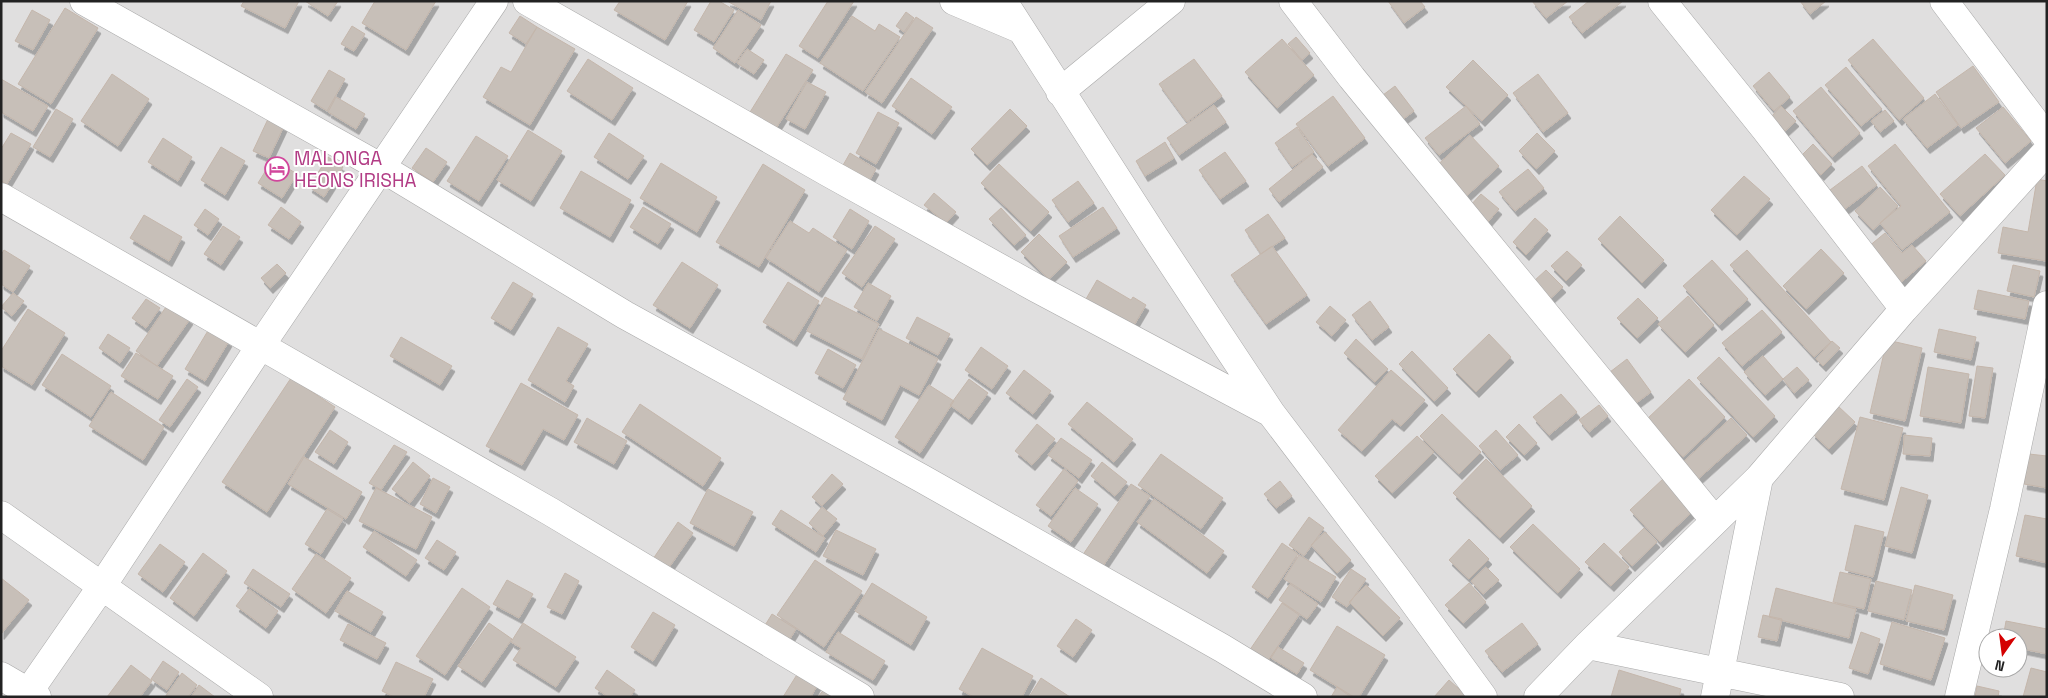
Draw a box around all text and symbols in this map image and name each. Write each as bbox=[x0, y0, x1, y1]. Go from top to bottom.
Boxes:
place label: MALONGA HEONS IRISHA bbox=[294, 146, 416, 193]
hotel icon: MALONGA HEONS IRISHA bbox=[264, 156, 290, 182]
north arrow bbox=[1978, 628, 2028, 678]
text: N bbox=[1993, 656, 2007, 675]

